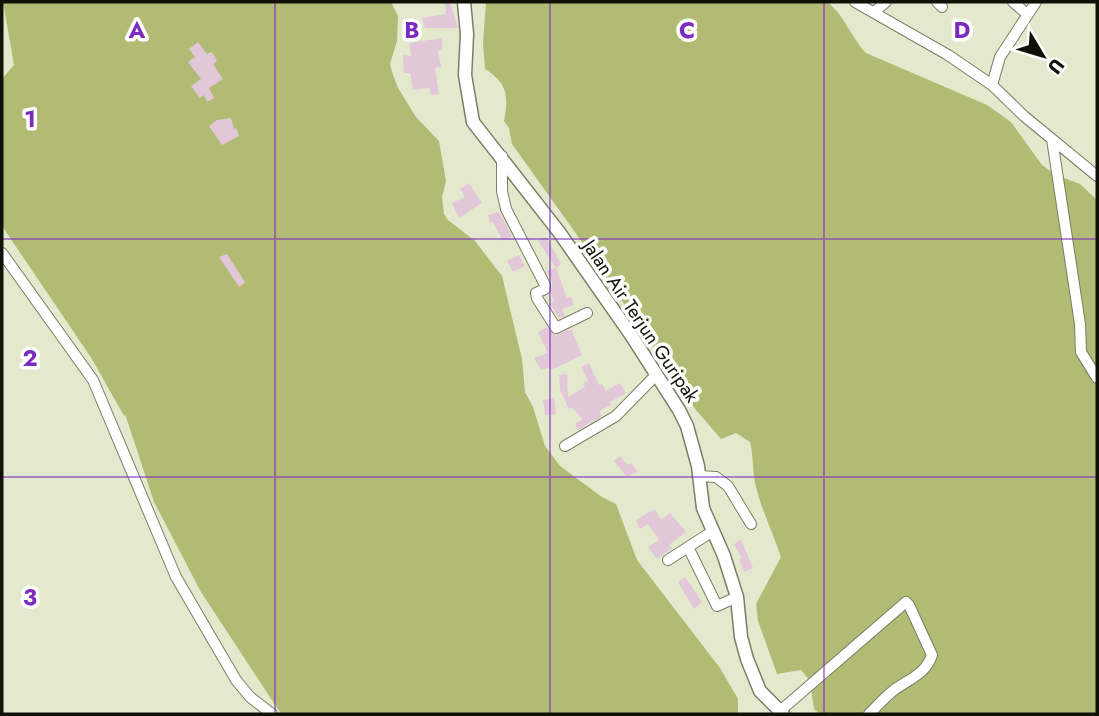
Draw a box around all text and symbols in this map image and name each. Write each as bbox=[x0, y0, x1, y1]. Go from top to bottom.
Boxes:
text: A bbox=[128, 13, 146, 47]
text: B bbox=[404, 13, 420, 47]
text: C bbox=[679, 13, 695, 47]
text: D bbox=[954, 13, 971, 47]
north arrow bbox=[1008, 21, 1078, 91]
text: U bbox=[1041, 53, 1071, 80]
text: 1 bbox=[24, 102, 36, 136]
street label: Jalan Air Terjun Guripak bbox=[575, 232, 706, 408]
text: 2 bbox=[22, 341, 38, 375]
text: 3 bbox=[23, 580, 37, 614]

